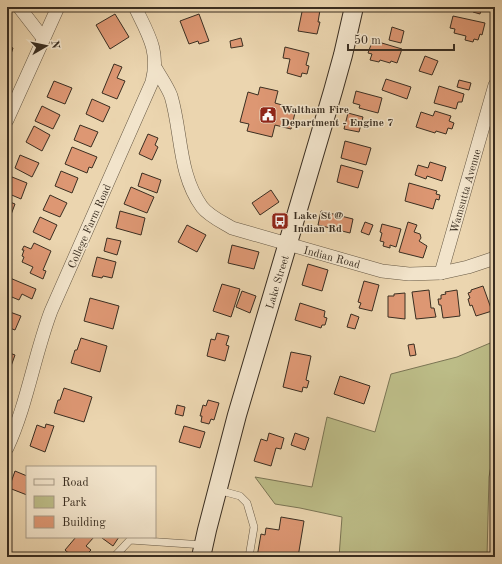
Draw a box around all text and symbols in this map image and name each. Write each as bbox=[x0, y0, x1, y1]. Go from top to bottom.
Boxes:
north arrow bbox=[26, 26, 66, 66]
scale bar bbox=[348, 26, 454, 52]
text: 50 m bbox=[354, 34, 381, 47]
text: N bbox=[48, 40, 61, 50]
public building icon: Waltham Fire Department - Engine 7 bbox=[258, 105, 278, 125]
place label: Waltham Fire Department - Engine 7 bbox=[281, 105, 393, 129]
street label: Wamsutta Avenue bbox=[449, 148, 484, 235]
street label: College Farm Road bbox=[67, 183, 114, 270]
bus stop icon: Lake St @ Indian Rd bbox=[270, 211, 290, 231]
place label: Lake St @ Indian Rd bbox=[293, 211, 343, 235]
street label: Indian Road bbox=[302, 246, 361, 271]
street label: Lake Street bbox=[265, 254, 292, 311]
legend bbox=[26, 466, 156, 538]
text: Road bbox=[62, 477, 89, 489]
text: Park bbox=[62, 497, 87, 509]
text: Building bbox=[62, 517, 106, 529]

